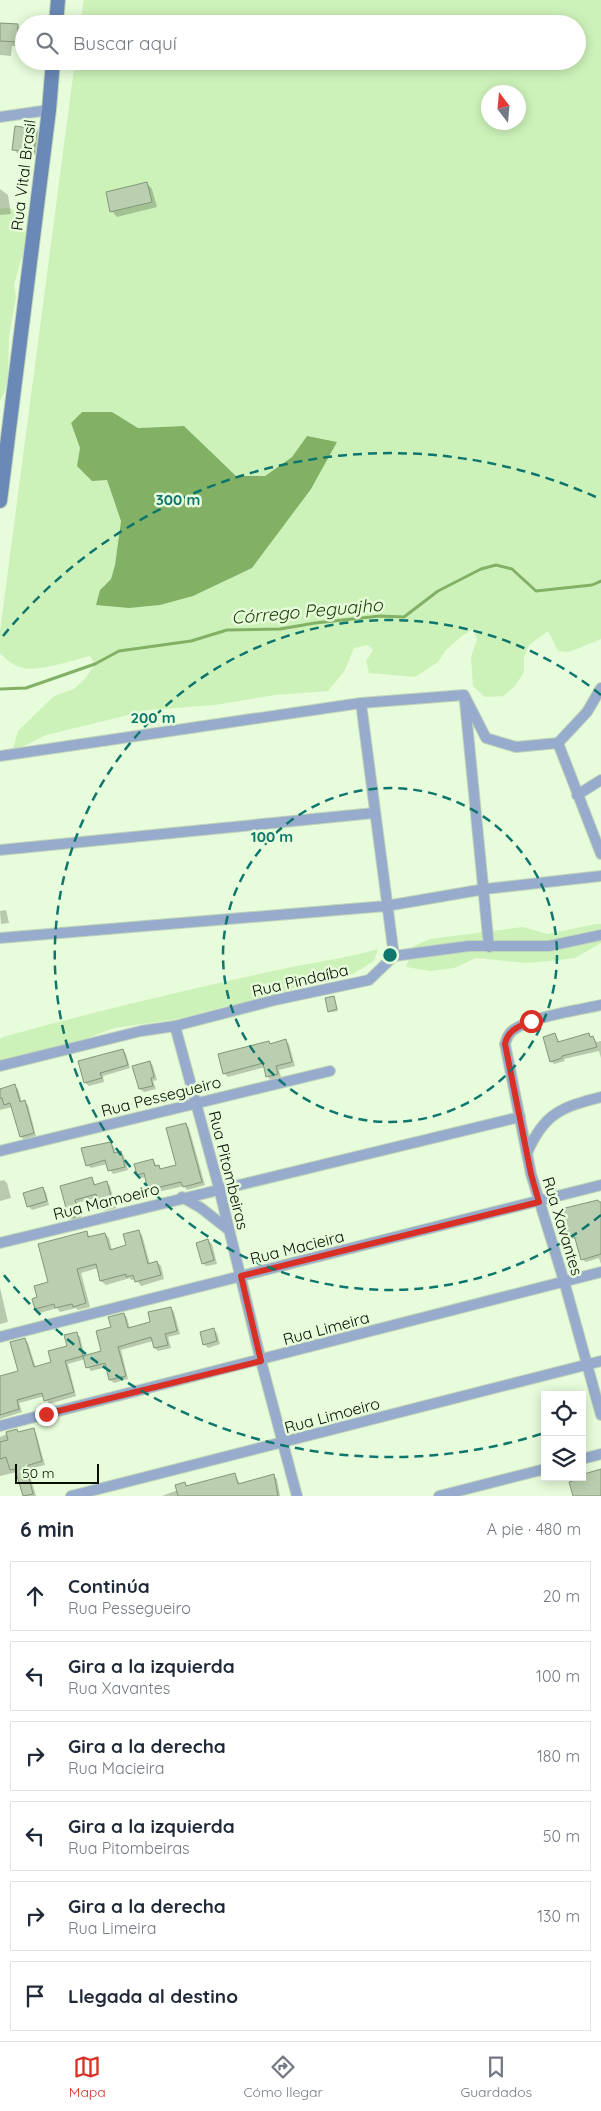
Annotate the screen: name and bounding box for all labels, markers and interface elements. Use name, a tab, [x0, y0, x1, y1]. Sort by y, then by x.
search box	[15, 15, 586, 70]
icon: search	[33, 29, 61, 57]
text: Buscar aquí	[73, 31, 177, 55]
north arrow	[481, 85, 526, 130]
street label: Rua Vital Brasil	[6, 118, 40, 232]
text: 300 m	[156, 490, 200, 509]
water label: Córrego Peguajho	[230, 593, 385, 629]
text: 200 m	[131, 708, 176, 727]
text: 100 m	[251, 827, 293, 846]
centre of rings	[381, 946, 399, 964]
street label: Rua Pindaíba	[250, 959, 350, 1001]
route start	[520, 1010, 543, 1033]
street label: Rua Pessegueiro	[99, 1071, 223, 1121]
street label: Rua Pitombeiras	[205, 1109, 253, 1231]
street label: Rua Xavantes	[538, 1174, 588, 1278]
street label: Rua Mamoeiro	[51, 1178, 161, 1224]
street label: Rua Macieira	[248, 1226, 346, 1268]
street label: Rua Limeira	[281, 1307, 371, 1349]
map controls	[541, 1391, 586, 1481]
button: locate	[541, 1391, 586, 1436]
street label: Rua Limoeiro	[282, 1393, 382, 1437]
route end	[35, 1403, 58, 1426]
button: layers	[541, 1436, 586, 1481]
scale bar	[15, 1461, 99, 1484]
text: 50 m	[22, 1464, 55, 1482]
text: 6 min	[20, 1516, 74, 1542]
text: A pie · 480 m	[487, 1519, 581, 1539]
text: Continúa	[68, 1574, 150, 1598]
icon: ahead	[21, 1582, 49, 1610]
text: 20 m	[543, 1586, 580, 1606]
text: Rua Pessegueiro	[68, 1598, 191, 1618]
text: Gira a la izquierda	[68, 1654, 235, 1678]
icon: left	[21, 1662, 49, 1690]
text: 100 m	[536, 1666, 580, 1686]
text: Rua Xavantes	[68, 1678, 170, 1698]
text: Gira a la derecha	[68, 1734, 226, 1758]
icon: right	[21, 1742, 49, 1770]
text: 180 m	[537, 1746, 580, 1766]
text: Rua Macieira	[68, 1758, 165, 1778]
text: Gira a la izquierda	[68, 1814, 235, 1838]
icon: left	[21, 1822, 49, 1850]
text: 50 m	[543, 1826, 580, 1846]
text: Rua Pitombeiras	[68, 1838, 190, 1858]
text: Gira a la derecha	[68, 1894, 226, 1918]
icon: right	[21, 1902, 49, 1930]
text: 130 m	[537, 1906, 580, 1926]
text: Rua Limeira	[68, 1918, 156, 1938]
icon: arrive	[21, 1982, 49, 2010]
text: Llegada al destino	[68, 1984, 238, 2008]
tab: Mapa	[69, 2053, 106, 2101]
tab: Cómo llegar	[243, 2053, 323, 2101]
tab: Guardados	[460, 2053, 532, 2101]

